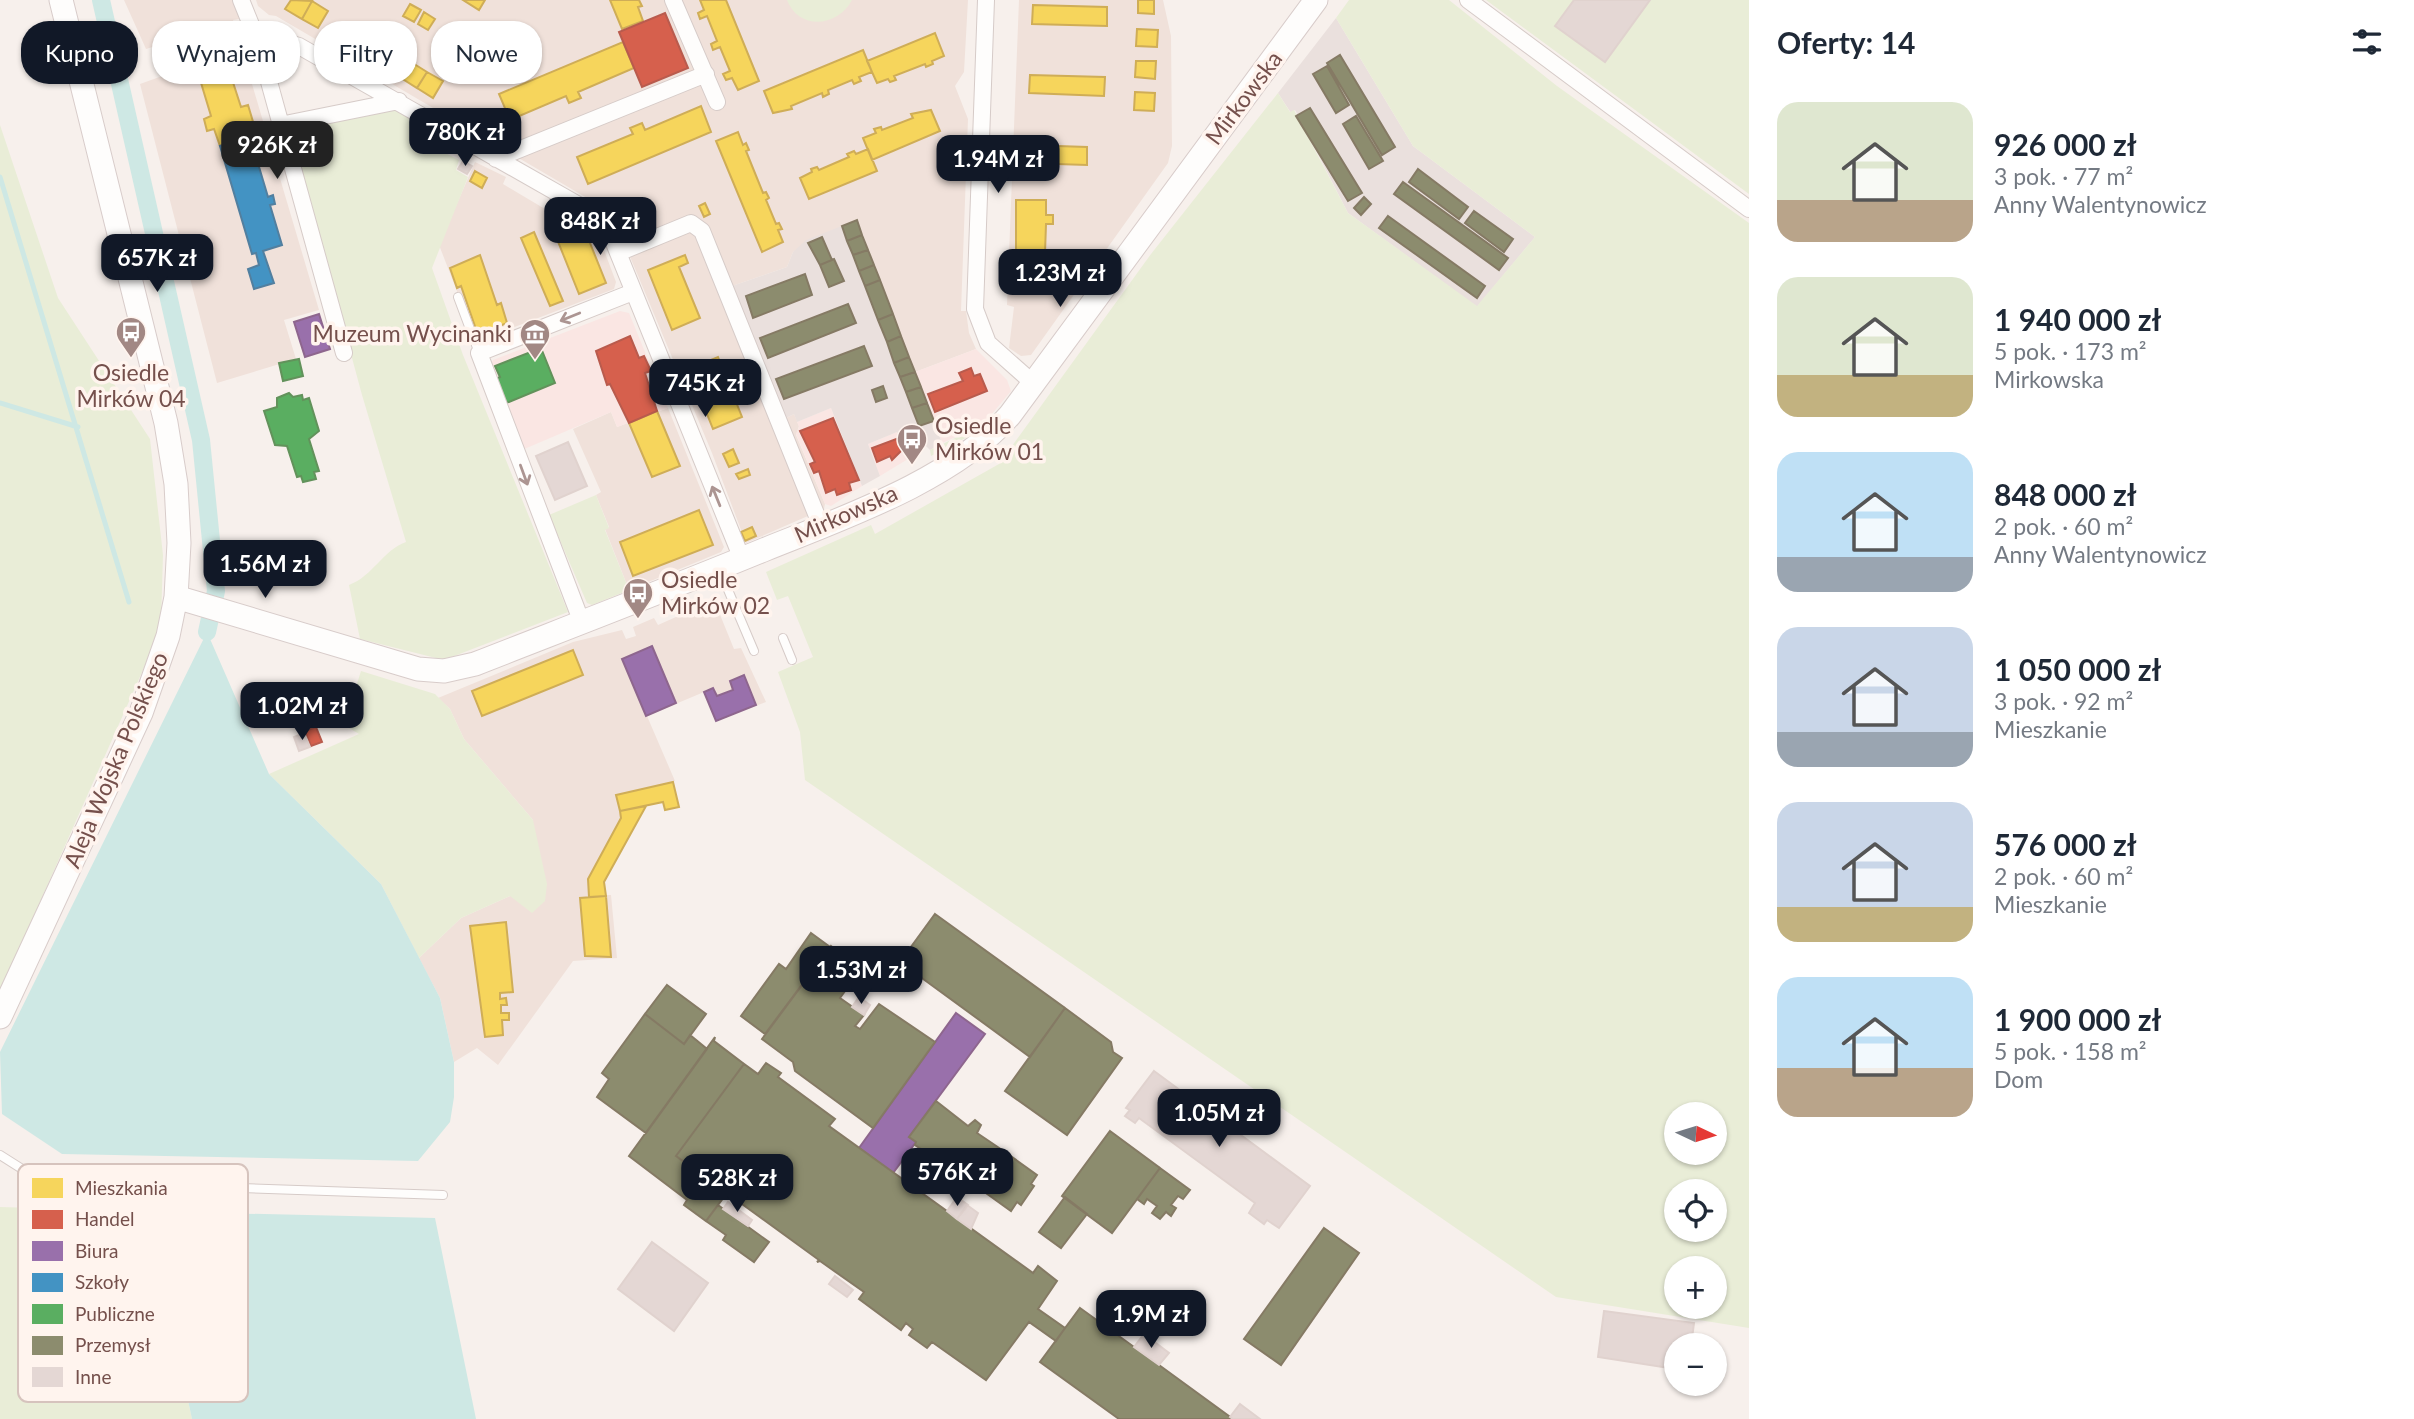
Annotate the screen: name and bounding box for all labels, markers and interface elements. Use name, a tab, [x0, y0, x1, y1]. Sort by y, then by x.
chip: Kupno	[21, 21, 138, 84]
chip: Wynajem	[152, 21, 300, 84]
chip: Filtry	[314, 21, 417, 84]
chip: Nowe	[431, 21, 542, 84]
icon: filters	[2348, 23, 2386, 61]
text: Oferty: 14	[1777, 24, 1915, 60]
street label: Mirkowska	[1199, 45, 1287, 150]
pin: 780K zł	[400, 108, 530, 168]
text: 780K zł	[425, 117, 505, 145]
pin: 926K zł	[212, 122, 342, 181]
text: 926 000 zł	[1994, 126, 2137, 162]
text: 926K zł	[237, 130, 317, 158]
icon: home	[1833, 130, 1917, 214]
pin: 1.94M zł	[926, 136, 1070, 195]
text: 1.94M zł	[953, 144, 1043, 172]
text: 3 pok. · 77 m²	[1994, 162, 2133, 190]
text: Anny Walentynowicz	[1994, 190, 2207, 218]
pin: 848K zł	[535, 198, 665, 257]
text: 848K zł	[560, 206, 640, 234]
pin: 657K zł	[92, 234, 222, 294]
text: 657K zł	[117, 243, 197, 271]
pin: 1.23M zł	[988, 250, 1132, 309]
text: 1.23M zł	[1015, 258, 1105, 286]
text: 1 940 000 zł	[1994, 301, 2161, 337]
icon: home	[1833, 305, 1917, 389]
one-way arrow	[559, 312, 581, 325]
bus stop icon: Osiedle Mirków 04	[114, 315, 148, 359]
museum icon: Muzeum Wycinanki	[518, 317, 552, 361]
place label: Muzeum Wycinanki	[313, 319, 512, 347]
text: 5 pok. · 173 m²	[1994, 337, 2147, 365]
place label: Osiedle Mirków 04	[76, 358, 186, 412]
pin: 745K zł	[640, 360, 770, 419]
text: Mirkowska	[1994, 365, 2104, 393]
text: 745K zł	[665, 368, 745, 396]
place label: Osiedle Mirków 01	[935, 411, 1044, 465]
bus stop icon: Osiedle Mirków 01	[895, 422, 929, 466]
one-way arrow	[519, 464, 532, 486]
text: 848 000 zł	[1994, 476, 2137, 512]
street label: Mirkowska	[790, 478, 902, 548]
icon: home	[1833, 480, 1917, 564]
one-way arrow	[709, 486, 722, 507]
text: 2 pok. · 60 m²	[1994, 512, 2133, 540]
pin: 1.56M zł	[193, 540, 337, 600]
text: Anny Walentynowicz	[1994, 540, 2207, 568]
text: 1.56M zł	[220, 549, 310, 577]
place label: Osiedle Mirków 02	[661, 565, 770, 619]
bus stop icon: Osiedle Mirków 02	[621, 576, 655, 620]
street label: Aleja Wojska Polskiego	[57, 648, 173, 872]
text: 1 050 000 zł	[1994, 651, 2161, 687]
icon: home	[1833, 655, 1917, 739]
pin: 1.02M zł	[230, 682, 374, 742]
text: 3 pok. · 92 m²	[1994, 687, 2133, 715]
text: 1.02M zł	[257, 691, 347, 719]
text: Mieszkanie	[1994, 715, 2107, 743]
text: 576 000 zł	[1994, 826, 2137, 862]
icon: home	[1833, 830, 1917, 914]
text: 2 pok. · 60 m²	[1994, 862, 2133, 890]
text: Mieszkanie	[1994, 890, 2107, 918]
pin: 1.53M zł	[789, 946, 933, 1006]
text: 1.53M zł	[816, 955, 906, 983]
text: 1 900 000 zł	[1994, 1001, 2161, 1037]
icon: home	[1833, 1005, 1917, 1089]
text: 5 pok. · 158 m²	[1994, 1037, 2147, 1065]
text: Dom	[1994, 1065, 2043, 1093]
pin: 1.05M zł	[1147, 1090, 1291, 1149]
text: 1.05M zł	[1174, 1098, 1264, 1126]
north arrow	[1664, 1102, 1727, 1166]
map controls	[1664, 1102, 1727, 1396]
pin: 576K zł	[892, 1148, 1022, 1208]
pin: 528K zł	[672, 1154, 802, 1214]
text: 576K zł	[917, 1157, 997, 1185]
text: 528K zł	[697, 1163, 777, 1191]
legend	[18, 1164, 248, 1402]
text: Mieszkania	[75, 1176, 168, 1199]
button: locate	[1664, 1179, 1727, 1242]
text: Handel	[75, 1207, 134, 1230]
text: Biura	[75, 1239, 118, 1262]
button: +	[1664, 1256, 1727, 1319]
text: Szkoły	[75, 1270, 129, 1293]
pin: 1.9M zł	[1086, 1290, 1216, 1350]
text: 1.9M zł	[1112, 1299, 1190, 1327]
text: Publiczne	[75, 1302, 155, 1325]
text: Przemysł	[75, 1333, 151, 1356]
button: −	[1664, 1333, 1727, 1396]
text: Inne	[75, 1365, 111, 1388]

